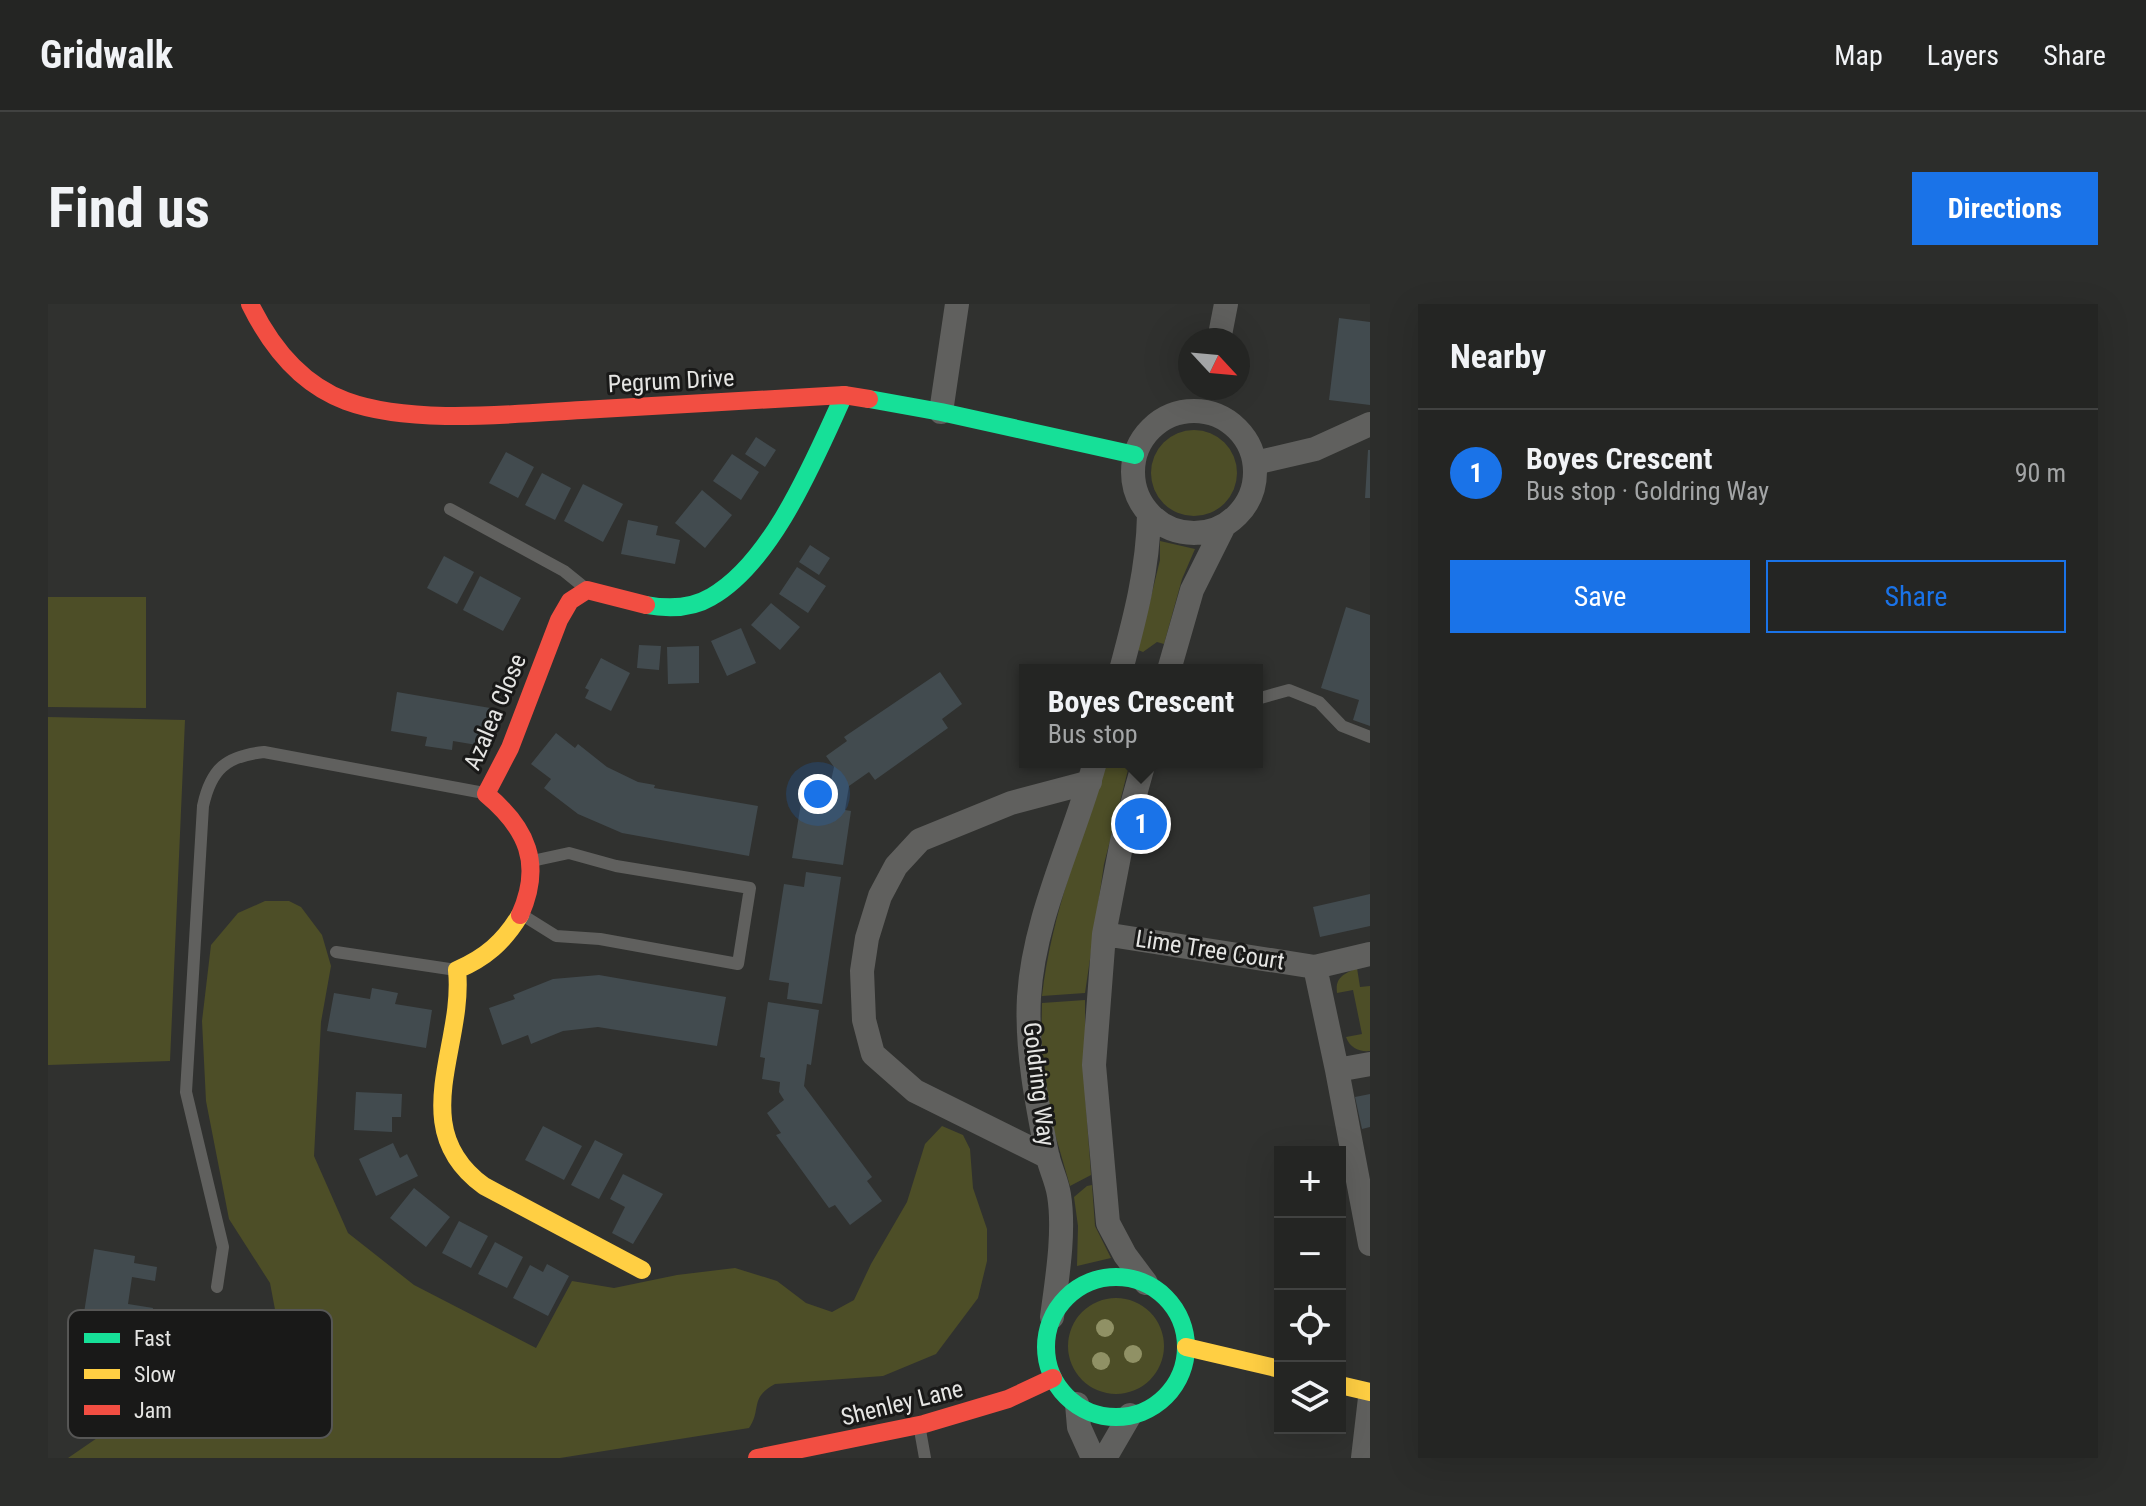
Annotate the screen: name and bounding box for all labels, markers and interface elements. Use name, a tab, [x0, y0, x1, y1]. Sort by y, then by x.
text: Gridwalk	[40, 33, 173, 77]
text: Map	[1834, 39, 1883, 72]
text: Layers	[1927, 39, 1999, 72]
text: Share	[2043, 39, 2106, 72]
button: Directions	[1912, 172, 2098, 245]
text: Find us	[48, 175, 210, 241]
north arrow	[1178, 328, 1250, 400]
text: Nearby	[1450, 336, 1546, 376]
street label: Pegrum Drive	[607, 364, 735, 398]
text: Boyes Crescent	[1526, 441, 1712, 476]
text: 1	[1469, 458, 1483, 488]
text: 90 m	[2015, 458, 2066, 488]
text: Bus stop · Goldring Way	[1526, 476, 1769, 506]
button: Save	[1450, 560, 1750, 633]
button: Share	[1766, 560, 2066, 633]
street label: Azalea Close	[458, 650, 532, 774]
popup	[1019, 664, 1263, 768]
text: Boyes Crescent	[1048, 684, 1234, 719]
text: Bus stop	[1048, 719, 1138, 749]
your location	[798, 774, 838, 814]
pin: 1	[1115, 794, 1167, 854]
street label: Lime Tree Court	[1134, 924, 1286, 976]
street label: Goldring Way	[1018, 1020, 1060, 1148]
map controls	[1274, 1146, 1346, 1434]
button: +	[1274, 1146, 1346, 1218]
button: −	[1274, 1218, 1346, 1290]
button: locate	[1274, 1290, 1346, 1362]
legend	[68, 1310, 332, 1438]
text: Fast	[134, 1326, 171, 1351]
text: Slow	[134, 1362, 176, 1387]
button: layers	[1274, 1362, 1346, 1434]
street label: Shenley Lane	[838, 1374, 966, 1432]
text: Jam	[134, 1398, 172, 1423]

